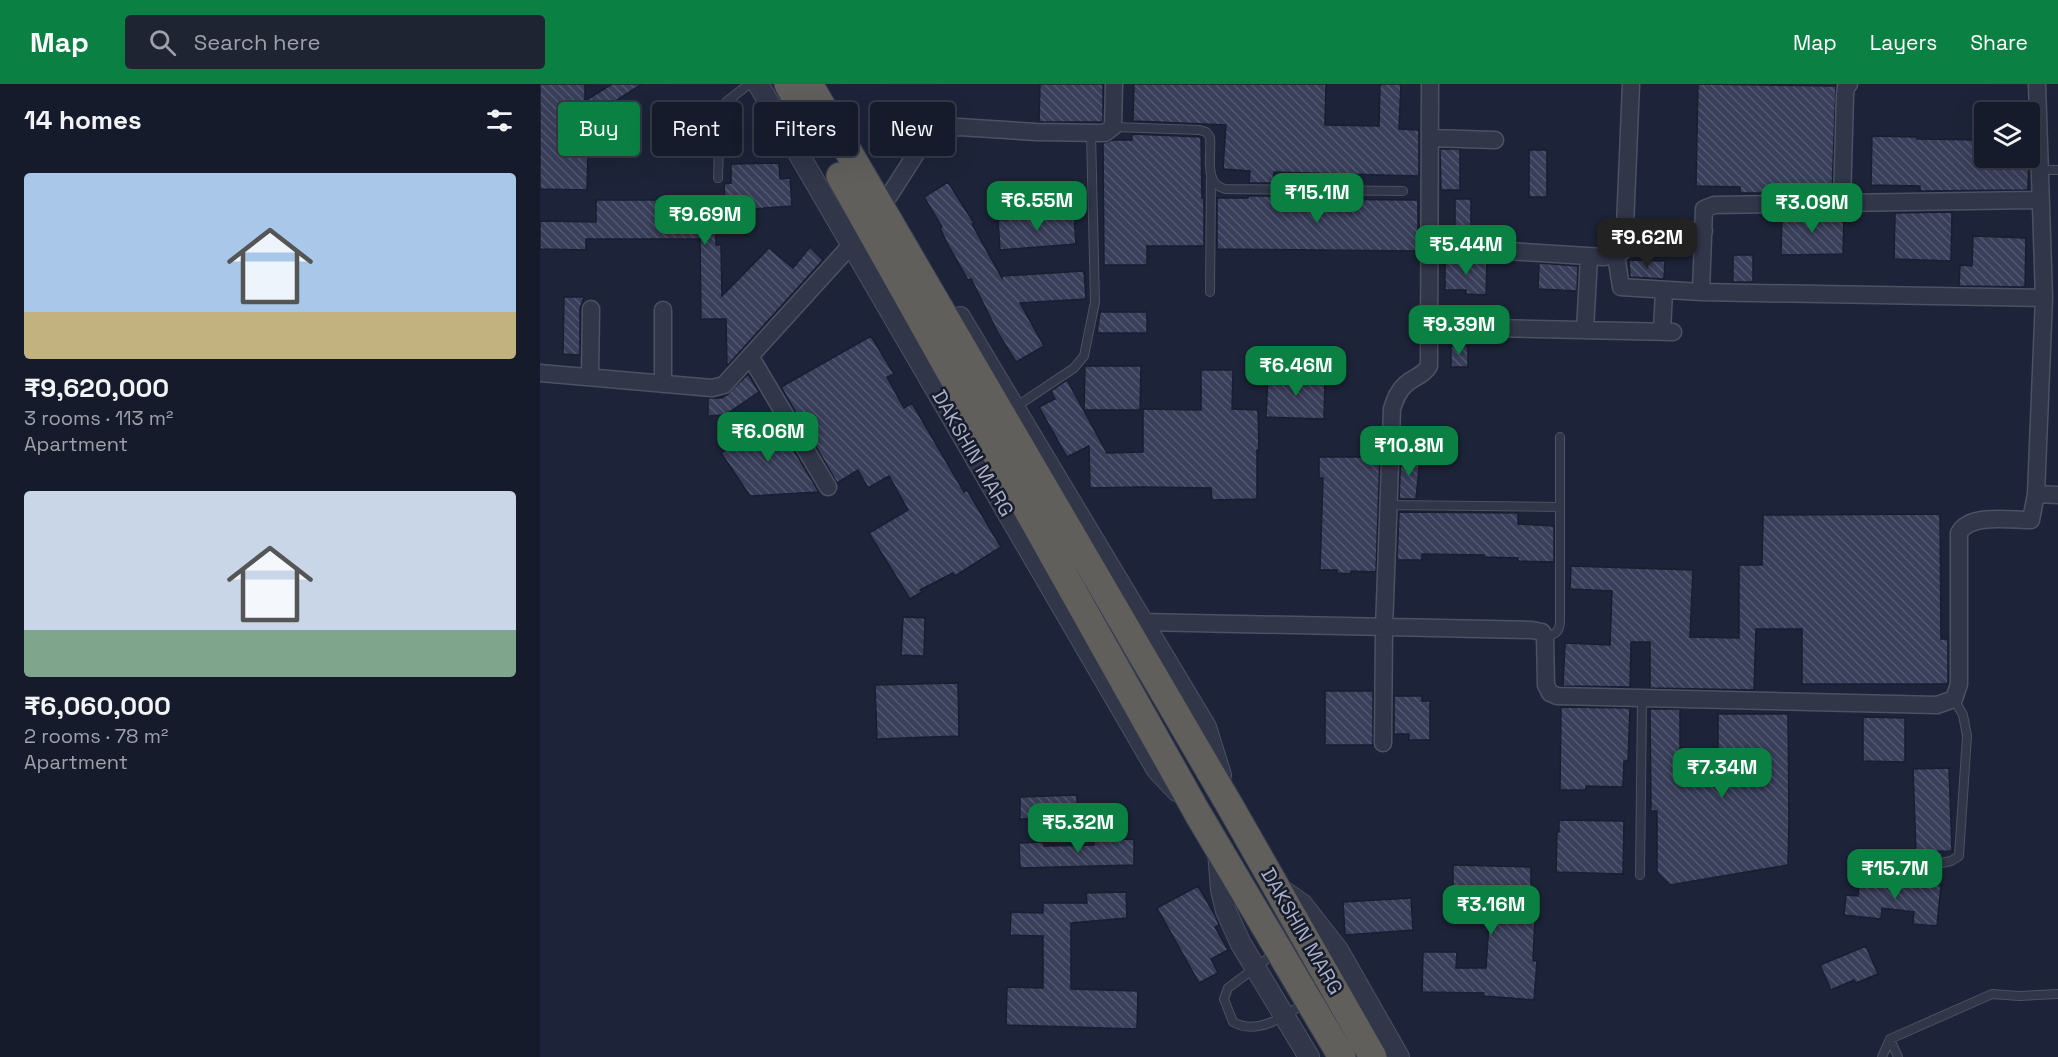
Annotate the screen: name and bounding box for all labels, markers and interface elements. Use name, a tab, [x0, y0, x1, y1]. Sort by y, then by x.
search box	[125, 15, 545, 69]
text: Map	[30, 24, 89, 60]
icon: search	[146, 26, 179, 59]
text: Search here	[194, 28, 321, 56]
text: Map	[1793, 29, 1837, 56]
text: Layers	[1870, 29, 1937, 56]
text: Share	[1970, 29, 2028, 56]
chip: Buy	[558, 102, 640, 156]
chip: Rent	[652, 102, 742, 156]
chip: Filters	[754, 102, 858, 156]
chip: New	[870, 102, 955, 156]
map controls	[1974, 102, 2040, 168]
button: layers	[1974, 102, 2040, 168]
text: 14 homes	[24, 103, 142, 137]
icon: filters	[483, 104, 516, 137]
pin: ₹15.1M	[1268, 173, 1366, 224]
text: ₹15.1M	[1284, 179, 1350, 205]
pin: ₹6.55M	[988, 181, 1086, 232]
pin: ₹3.09M	[1763, 183, 1861, 234]
text: ₹6.55M	[1001, 187, 1073, 213]
text: ₹3.09M	[1775, 189, 1849, 215]
pin: ₹9.69M	[656, 195, 754, 246]
text: ₹9.69M	[669, 201, 741, 227]
icon: home	[216, 212, 324, 320]
pin: ₹9.62M	[1598, 218, 1696, 269]
text: ₹9.62M	[1611, 224, 1683, 250]
pin: ₹5.44M	[1417, 225, 1515, 276]
text: ₹5.44M	[1429, 231, 1503, 257]
pin: ₹9.39M	[1410, 305, 1508, 356]
text: ₹9.39M	[1423, 311, 1495, 337]
pin: ₹6.46M	[1247, 346, 1345, 397]
text: ₹6.46M	[1259, 352, 1333, 378]
text: ₹9,620,000	[24, 371, 169, 405]
street label: DAKSHIN MARG	[926, 385, 1020, 521]
text: 3 rooms · 113 m²	[24, 405, 173, 431]
pin: ₹6.06M	[719, 412, 817, 463]
text: ₹6.06M	[731, 418, 805, 444]
pin: ₹10.8M	[1360, 426, 1458, 477]
text: Apartment	[24, 431, 128, 457]
text: ₹10.8M	[1374, 432, 1444, 458]
icon: home	[216, 530, 324, 638]
text: ₹6,060,000	[24, 689, 171, 723]
text: 2 rooms · 78 m²	[24, 723, 168, 749]
pin: ₹7.34M	[1673, 748, 1771, 799]
text: Apartment	[24, 749, 128, 775]
text: ₹7.34M	[1687, 754, 1757, 780]
pin: ₹5.32M	[1029, 803, 1127, 854]
text: ₹5.32M	[1042, 809, 1114, 835]
pin: ₹15.7M	[1846, 849, 1944, 900]
text: ₹15.7M	[1861, 855, 1929, 881]
street label: DAKSHIN MARG	[1255, 863, 1349, 999]
pin: ₹3.16M	[1442, 885, 1540, 936]
text: ₹3.16M	[1457, 891, 1525, 917]

